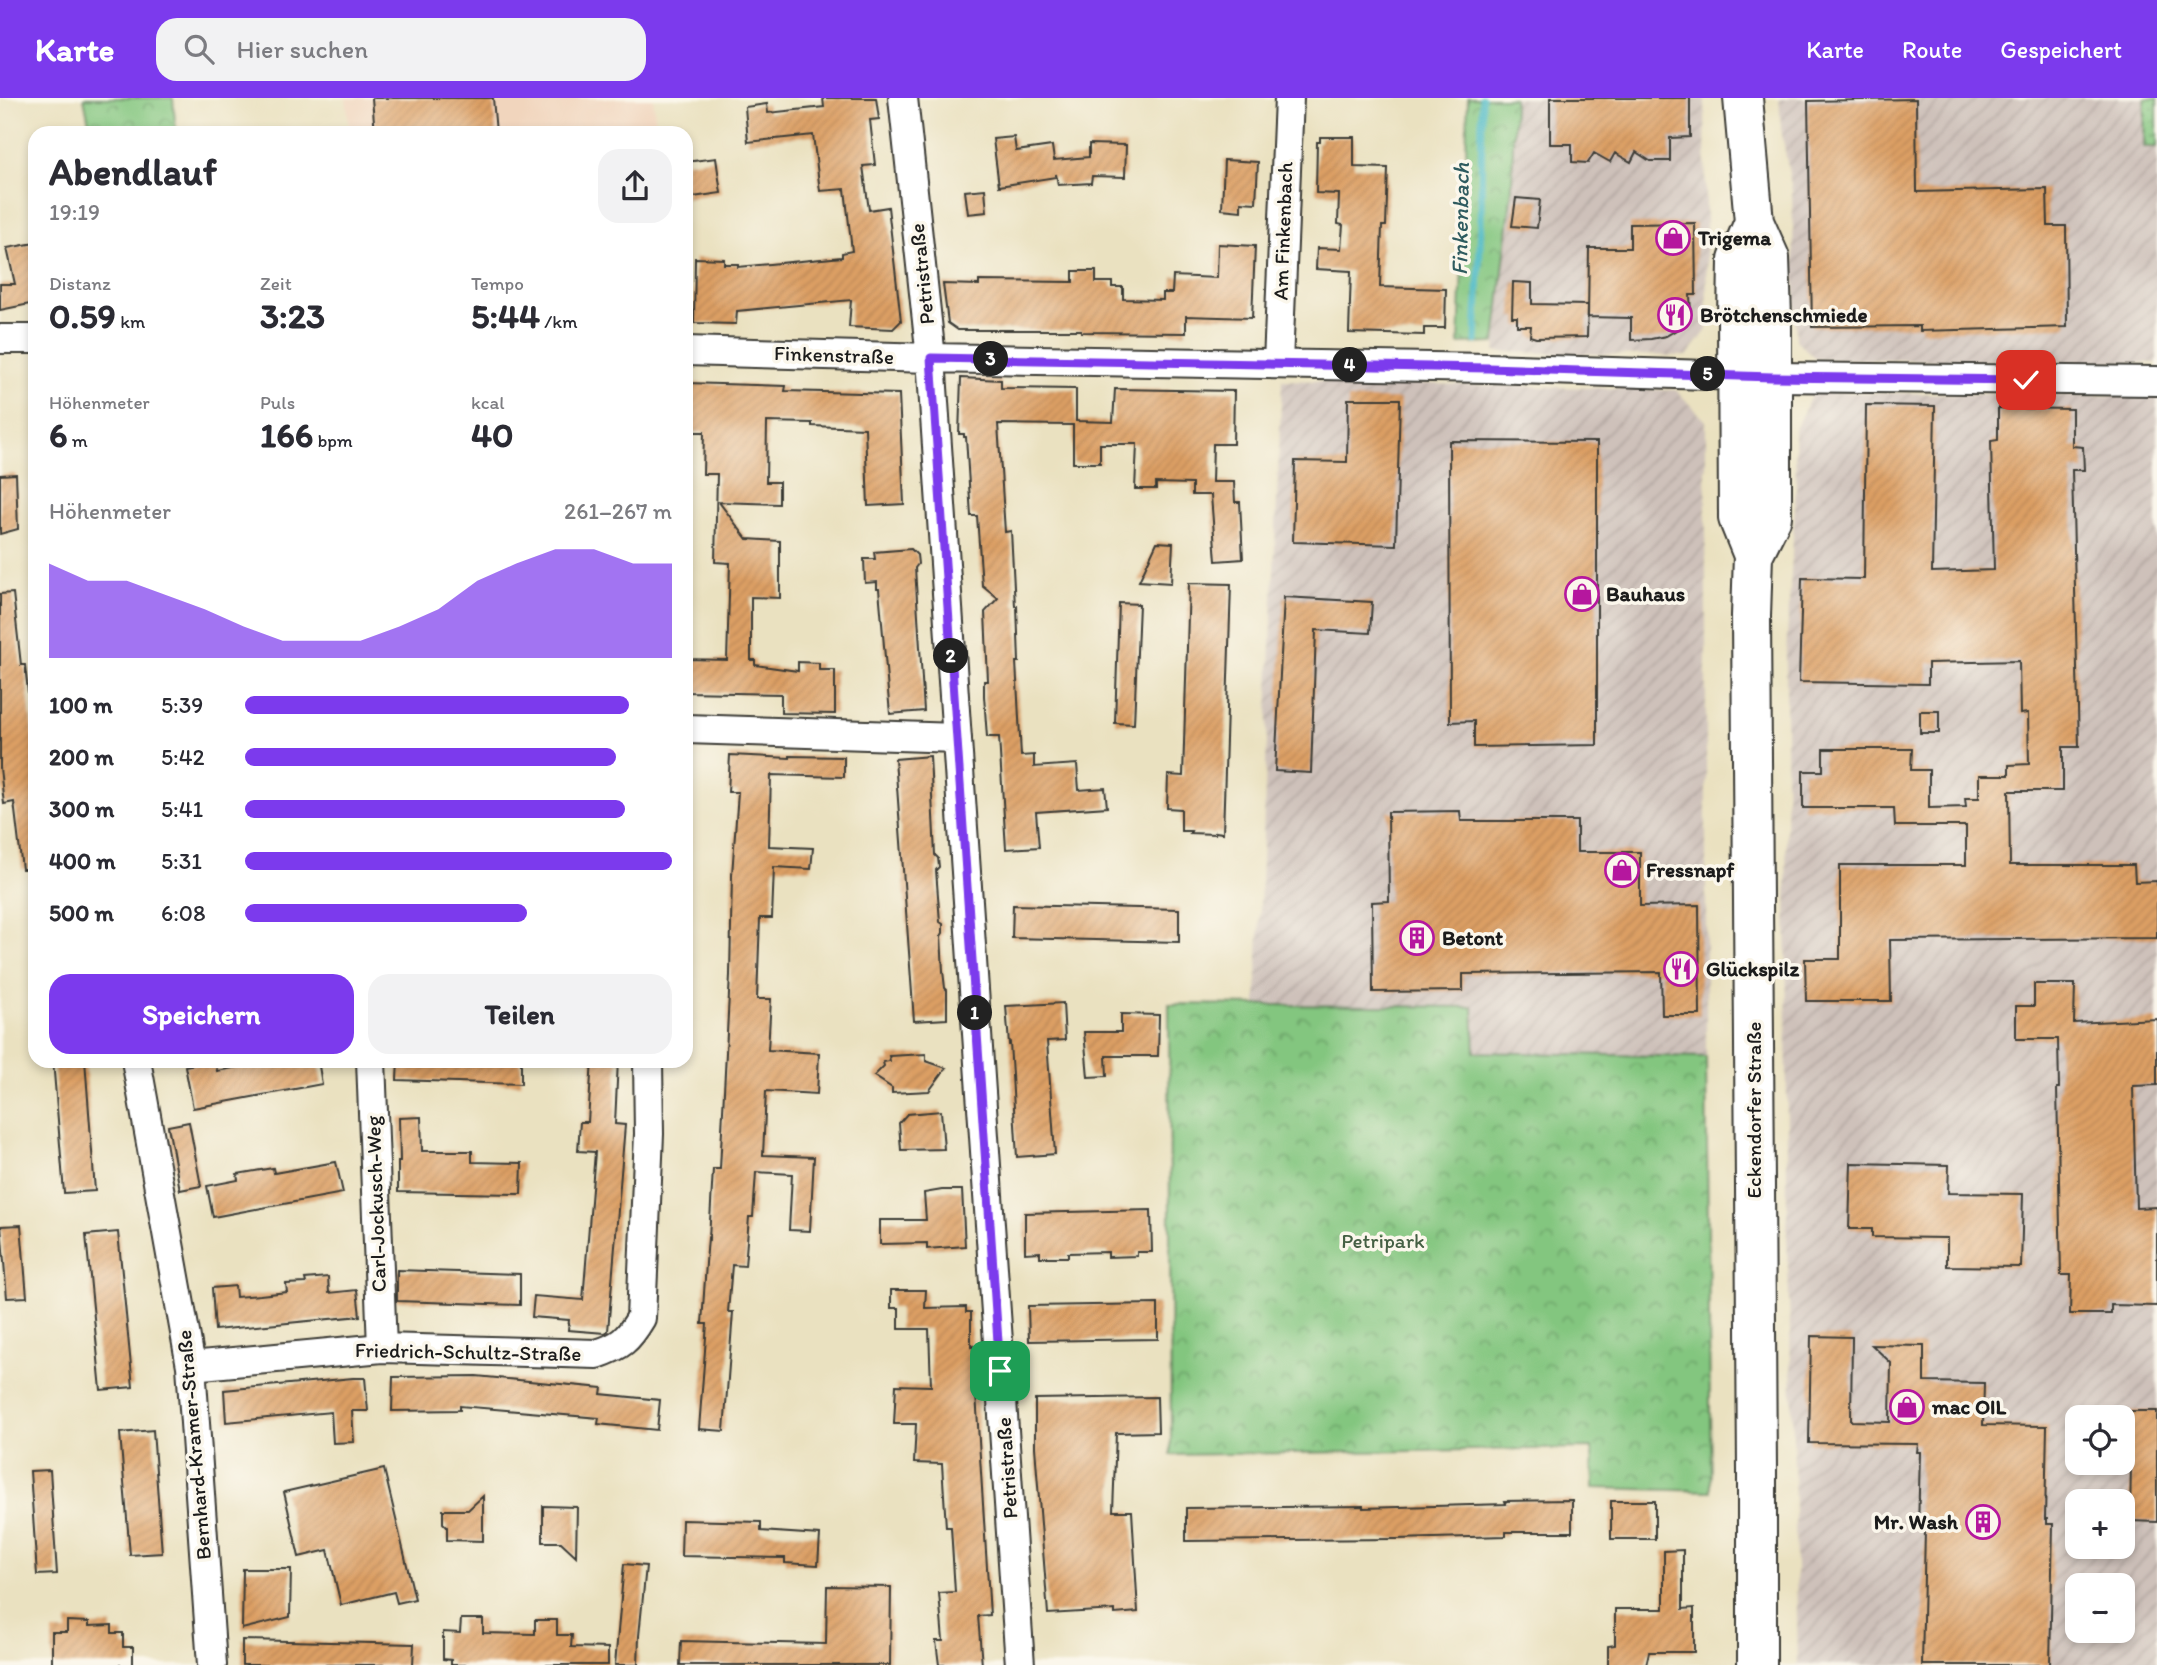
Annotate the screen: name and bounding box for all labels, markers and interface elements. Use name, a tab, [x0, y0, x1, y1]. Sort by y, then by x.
search box	[156, 18, 646, 81]
text: Karte	[35, 30, 114, 69]
icon: search	[180, 30, 218, 68]
text: Hier suchen	[236, 33, 368, 65]
text: Karte	[1806, 35, 1864, 64]
text: Route	[1902, 35, 1962, 64]
text: Gespeichert	[2000, 35, 2122, 64]
text: Abendlauf	[49, 149, 217, 195]
button: share	[598, 149, 672, 223]
street label: Am Finkenbach	[1268, 160, 1297, 301]
water label: Finkenbach	[1445, 162, 1475, 276]
text: 19:19	[49, 198, 100, 226]
shop icon: Trigema	[1654, 219, 1692, 257]
street label: Petristraße	[904, 222, 939, 326]
place label: Trigema	[1697, 225, 1772, 251]
text: Distanz	[49, 272, 111, 295]
text: Zeit	[260, 272, 292, 295]
text: Tempo	[471, 272, 524, 295]
text: 0.59	[49, 295, 116, 337]
text: 3:23	[260, 295, 325, 337]
text: 5:44	[471, 295, 540, 337]
restaurant icon: Brötchenschmiede	[1656, 296, 1694, 334]
place label: Brötchenschmiede	[1700, 302, 1868, 327]
text: km	[116, 310, 145, 333]
text: /km	[540, 310, 577, 333]
street label: Finkenstraße	[774, 340, 894, 369]
pin: 3	[974, 342, 1009, 376]
text: 3	[985, 347, 996, 370]
pin: 4	[1332, 348, 1368, 382]
pin	[1996, 350, 2056, 410]
text: 4	[1344, 353, 1355, 376]
pin: 5	[1690, 356, 1726, 392]
icon: check	[2007, 361, 2045, 399]
text: 5	[1703, 362, 1712, 385]
text: Höhenmeter	[49, 391, 150, 414]
text: Puls	[260, 391, 295, 414]
text: kcal	[471, 391, 505, 414]
text: 6	[49, 414, 68, 456]
text: 166	[260, 414, 313, 456]
text: 40	[471, 414, 514, 456]
text: m	[68, 429, 88, 452]
text: bpm	[313, 429, 353, 452]
text: Höhenmeter	[49, 497, 171, 525]
text: 261–267 m	[564, 497, 672, 525]
shop icon: Bauhaus	[1563, 575, 1601, 613]
place label: Bauhaus	[1606, 581, 1685, 606]
pin: 2	[934, 638, 968, 674]
text: 2	[946, 644, 956, 667]
text: 100 m	[49, 691, 113, 719]
text: 5:39	[161, 691, 203, 719]
text: 200 m	[49, 743, 114, 771]
text: 5:42	[161, 743, 205, 771]
text: 300 m	[49, 795, 114, 823]
text: 5:41	[161, 795, 203, 823]
text: 400 m	[49, 847, 116, 875]
text: 5:31	[161, 847, 202, 875]
shop icon: Fressnapf	[1603, 851, 1641, 889]
place label: Fressnapf	[1646, 857, 1735, 883]
text: 500 m	[49, 899, 114, 927]
text: 6:08	[161, 899, 206, 927]
building icon: Betont	[1398, 919, 1436, 957]
place label: Betont	[1442, 925, 1503, 950]
restaurant icon: Glückspilz	[1662, 950, 1700, 988]
place label: Glückspilz	[1706, 956, 1799, 982]
button: Speichern	[49, 974, 354, 1054]
button: Teilen	[368, 974, 672, 1054]
pin: 1	[958, 996, 992, 1030]
text: 1	[970, 1001, 979, 1024]
street label: Eckendorfer Straße	[1741, 1021, 1766, 1199]
street label: Carl-Jockusch-Weg	[360, 1115, 391, 1293]
park label: Petripark	[1341, 1228, 1425, 1253]
street label: Bernhard-Kramer-Straße	[171, 1329, 216, 1561]
street label: Friedrich-Schultz-Straße	[355, 1337, 581, 1366]
pin	[970, 1341, 1030, 1401]
icon: arrive	[981, 1352, 1019, 1390]
shop icon: mac OIL	[1888, 1388, 1926, 1426]
place label: mac OIL	[1931, 1394, 2007, 1419]
map controls	[2065, 1405, 2135, 1643]
button: locate	[2065, 1405, 2135, 1475]
street label: Petristraße	[990, 1416, 1023, 1520]
button: +	[2065, 1489, 2135, 1559]
building icon: Mr. Wash	[1964, 1503, 2002, 1541]
place label: Mr. Wash	[1874, 1509, 1959, 1534]
button: −	[2065, 1573, 2135, 1643]

